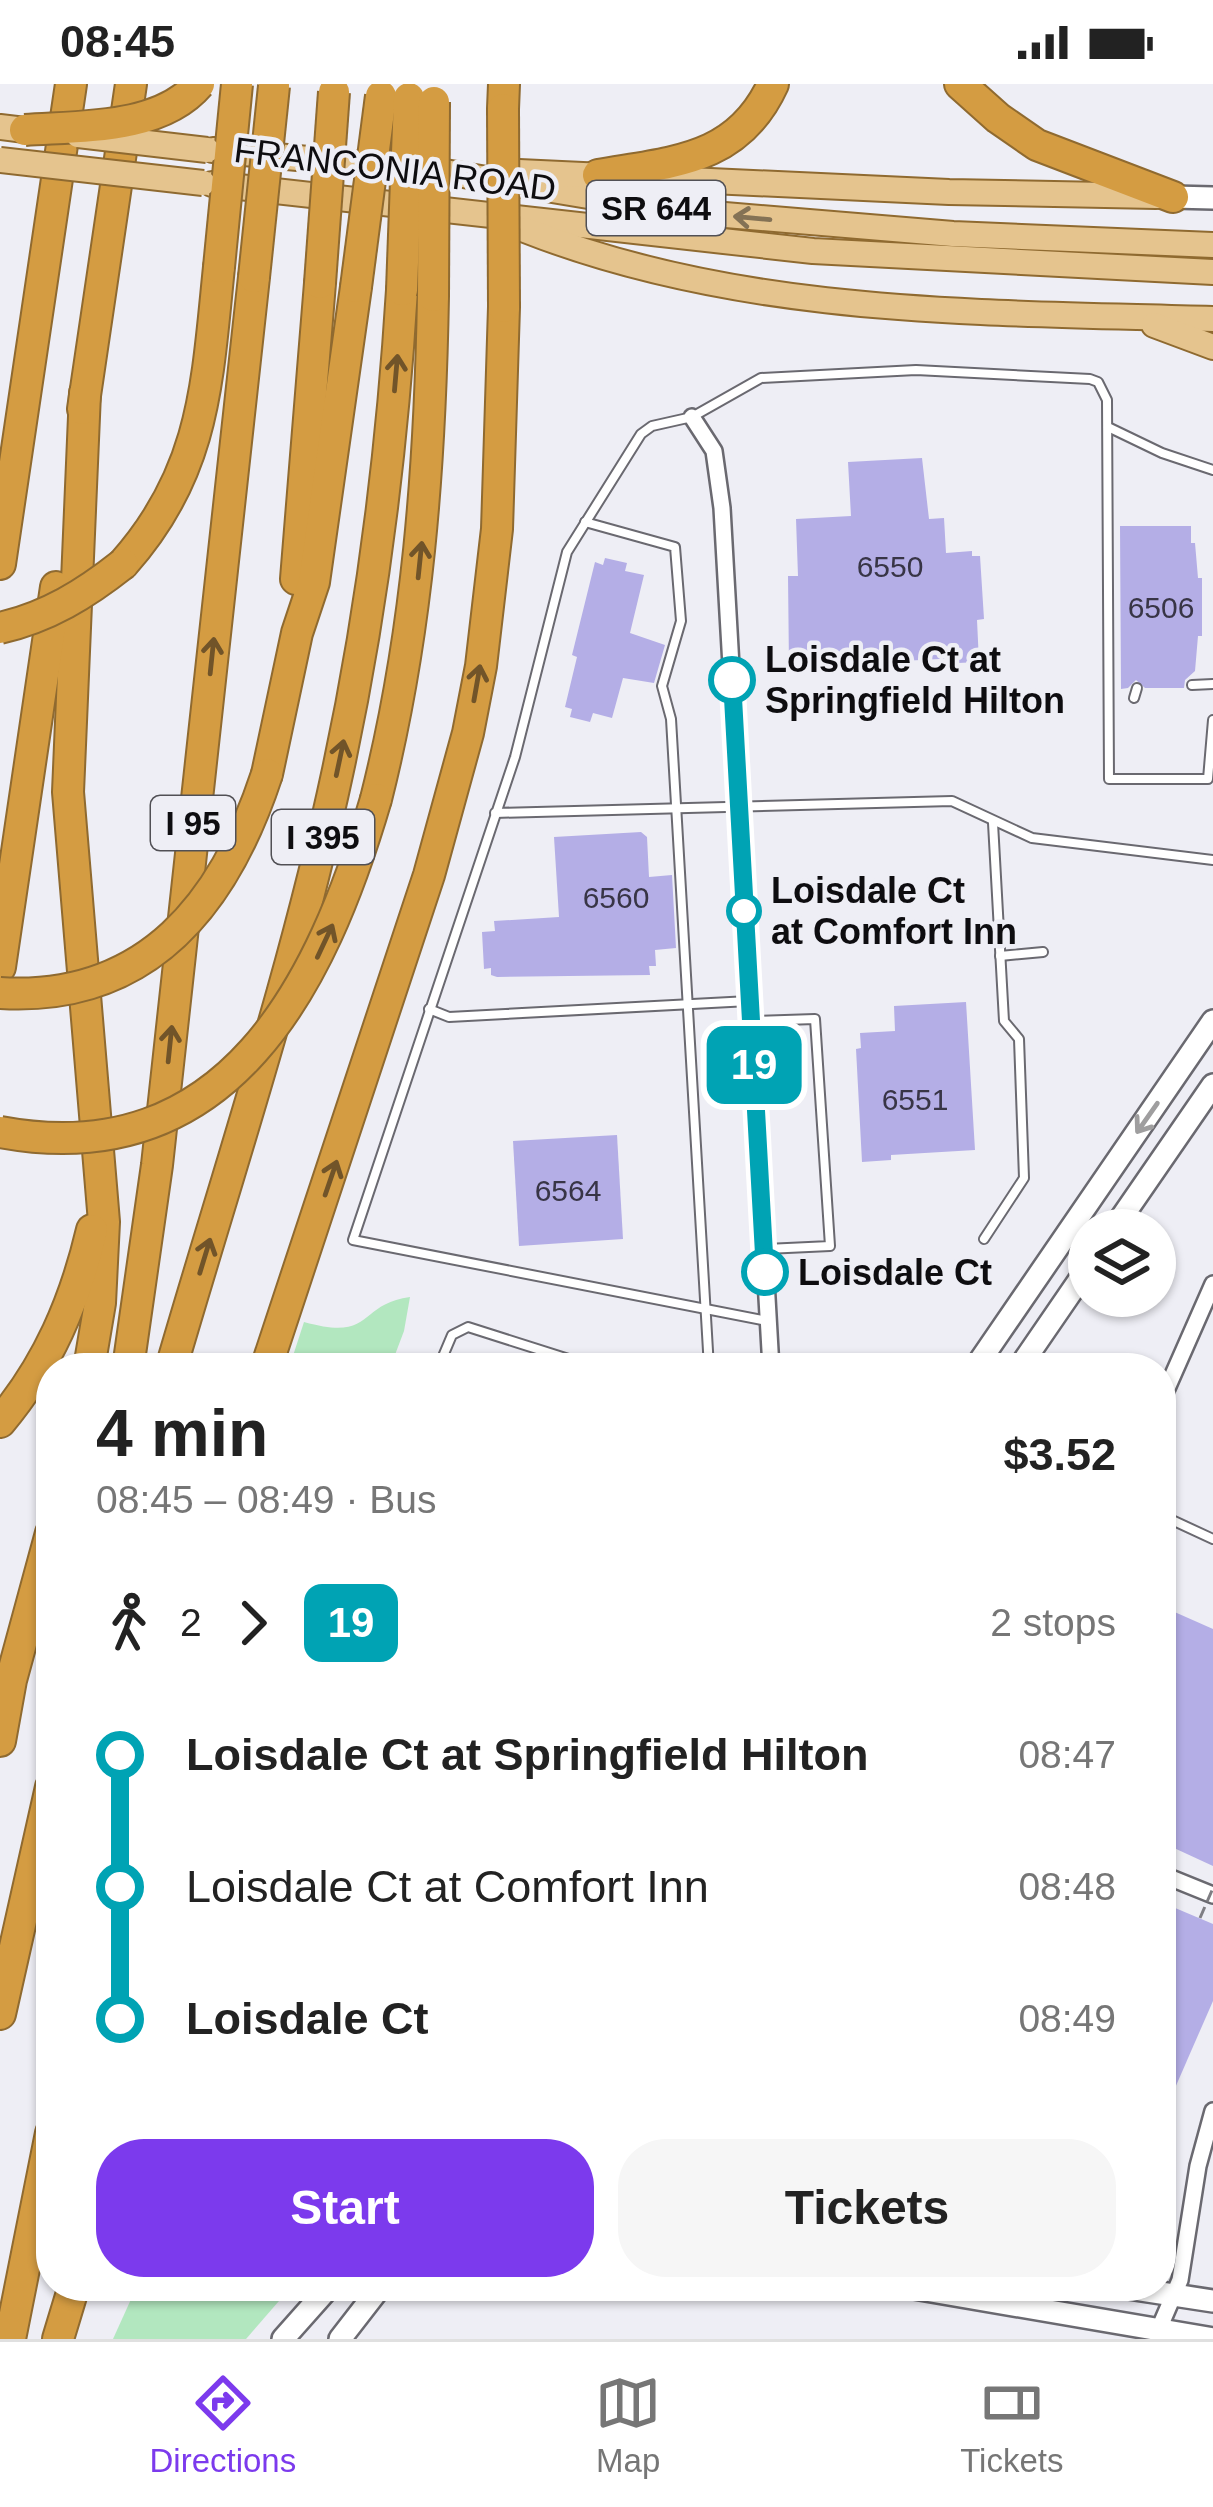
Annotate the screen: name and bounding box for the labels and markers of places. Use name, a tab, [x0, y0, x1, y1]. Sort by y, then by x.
place label: Loisdale Ct at Springfield Hilton	[765, 639, 1065, 721]
marker: Loisdale Ct at Springfield Hilton	[710, 658, 754, 702]
place label: Loisdale Ct at Comfort Inn	[771, 870, 1017, 952]
marker: Loisdale Ct at Comfort Inn	[728, 895, 760, 927]
marker: Loisdale Ct	[743, 1250, 787, 1294]
place label: Loisdale Ct	[798, 1252, 992, 1293]

